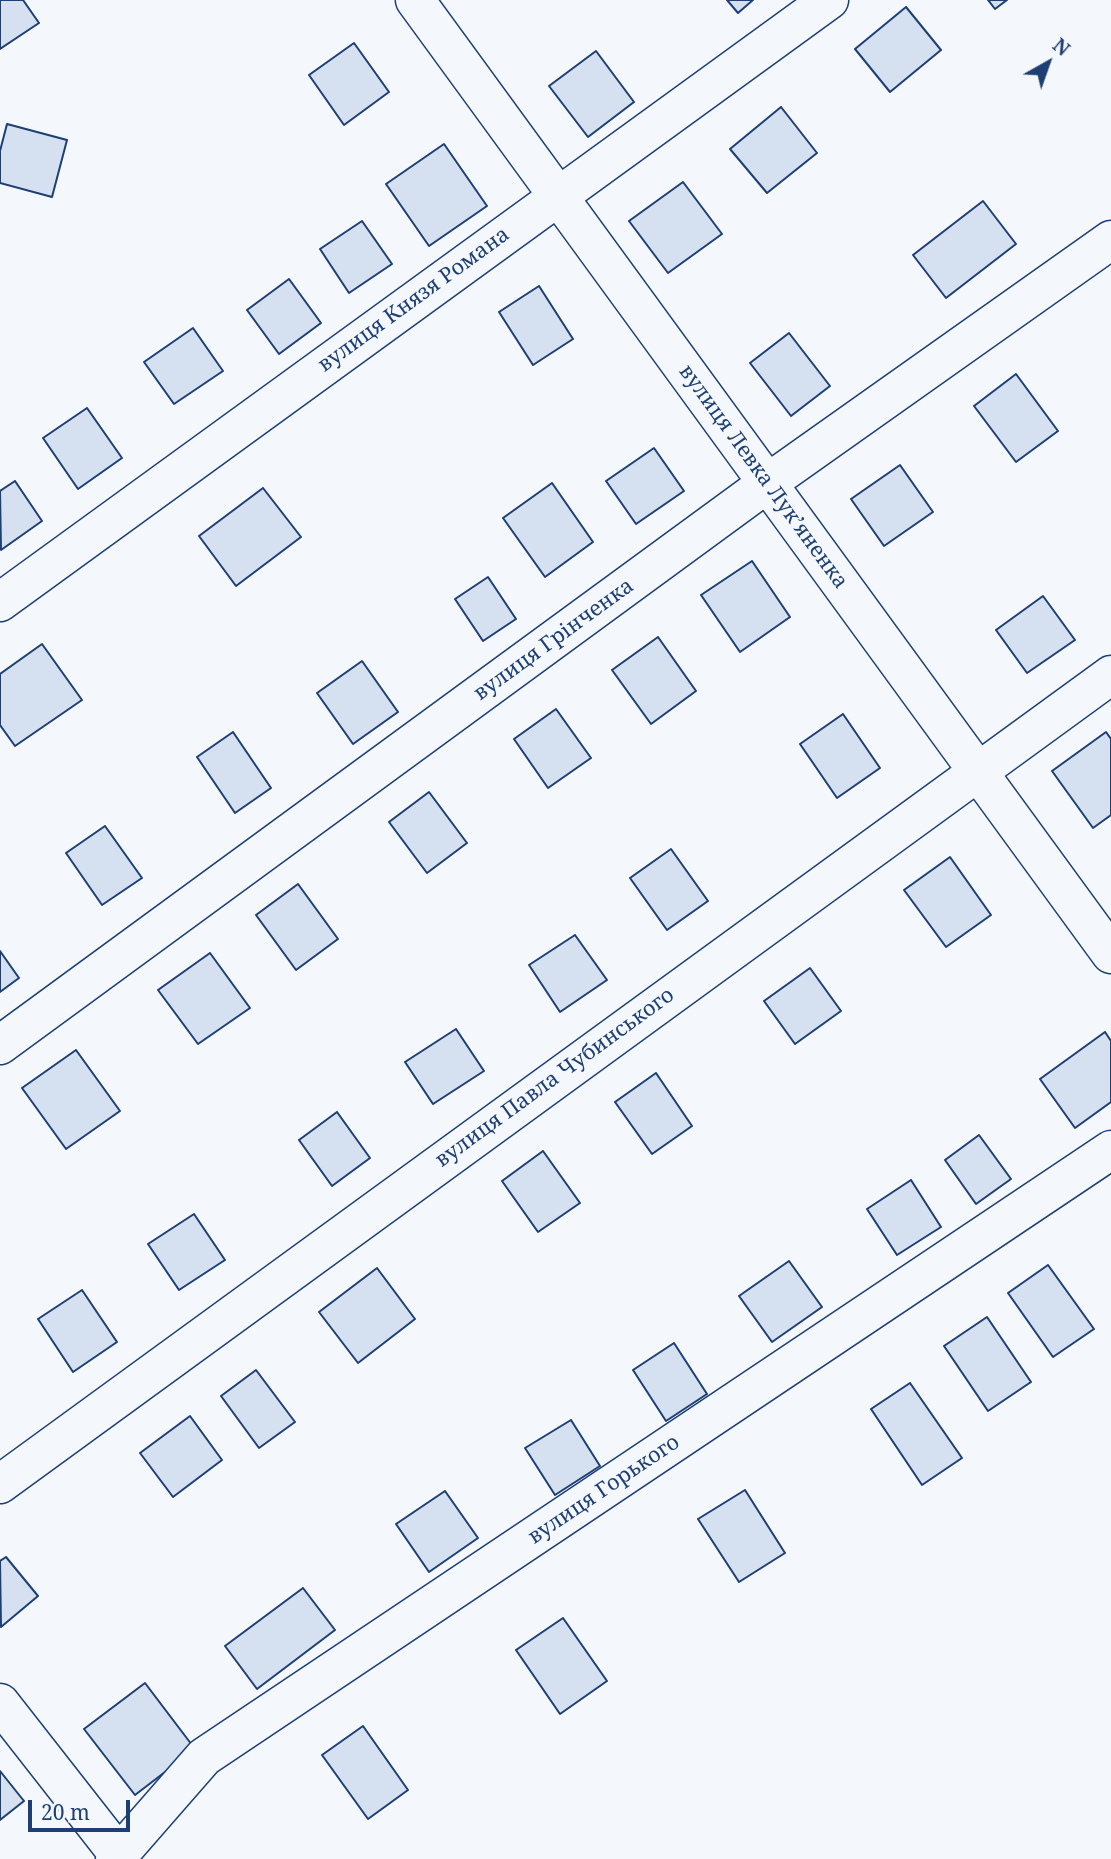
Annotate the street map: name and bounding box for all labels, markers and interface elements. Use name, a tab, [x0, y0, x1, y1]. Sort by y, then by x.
north arrow	[1013, 28, 1083, 98]
text: N	[1047, 32, 1076, 62]
street label: вулиця Князя Романа	[313, 222, 515, 378]
street label: вулиця Левка Лукʼяненка	[673, 360, 853, 594]
street label: вулиця Грінченка	[469, 574, 639, 706]
street label: вулиця Павла Чубинського	[431, 983, 679, 1173]
street label: вулиця Горького	[523, 1430, 685, 1550]
scale bar	[32, 1786, 133, 1830]
text: 20 m	[41, 1798, 90, 1826]

